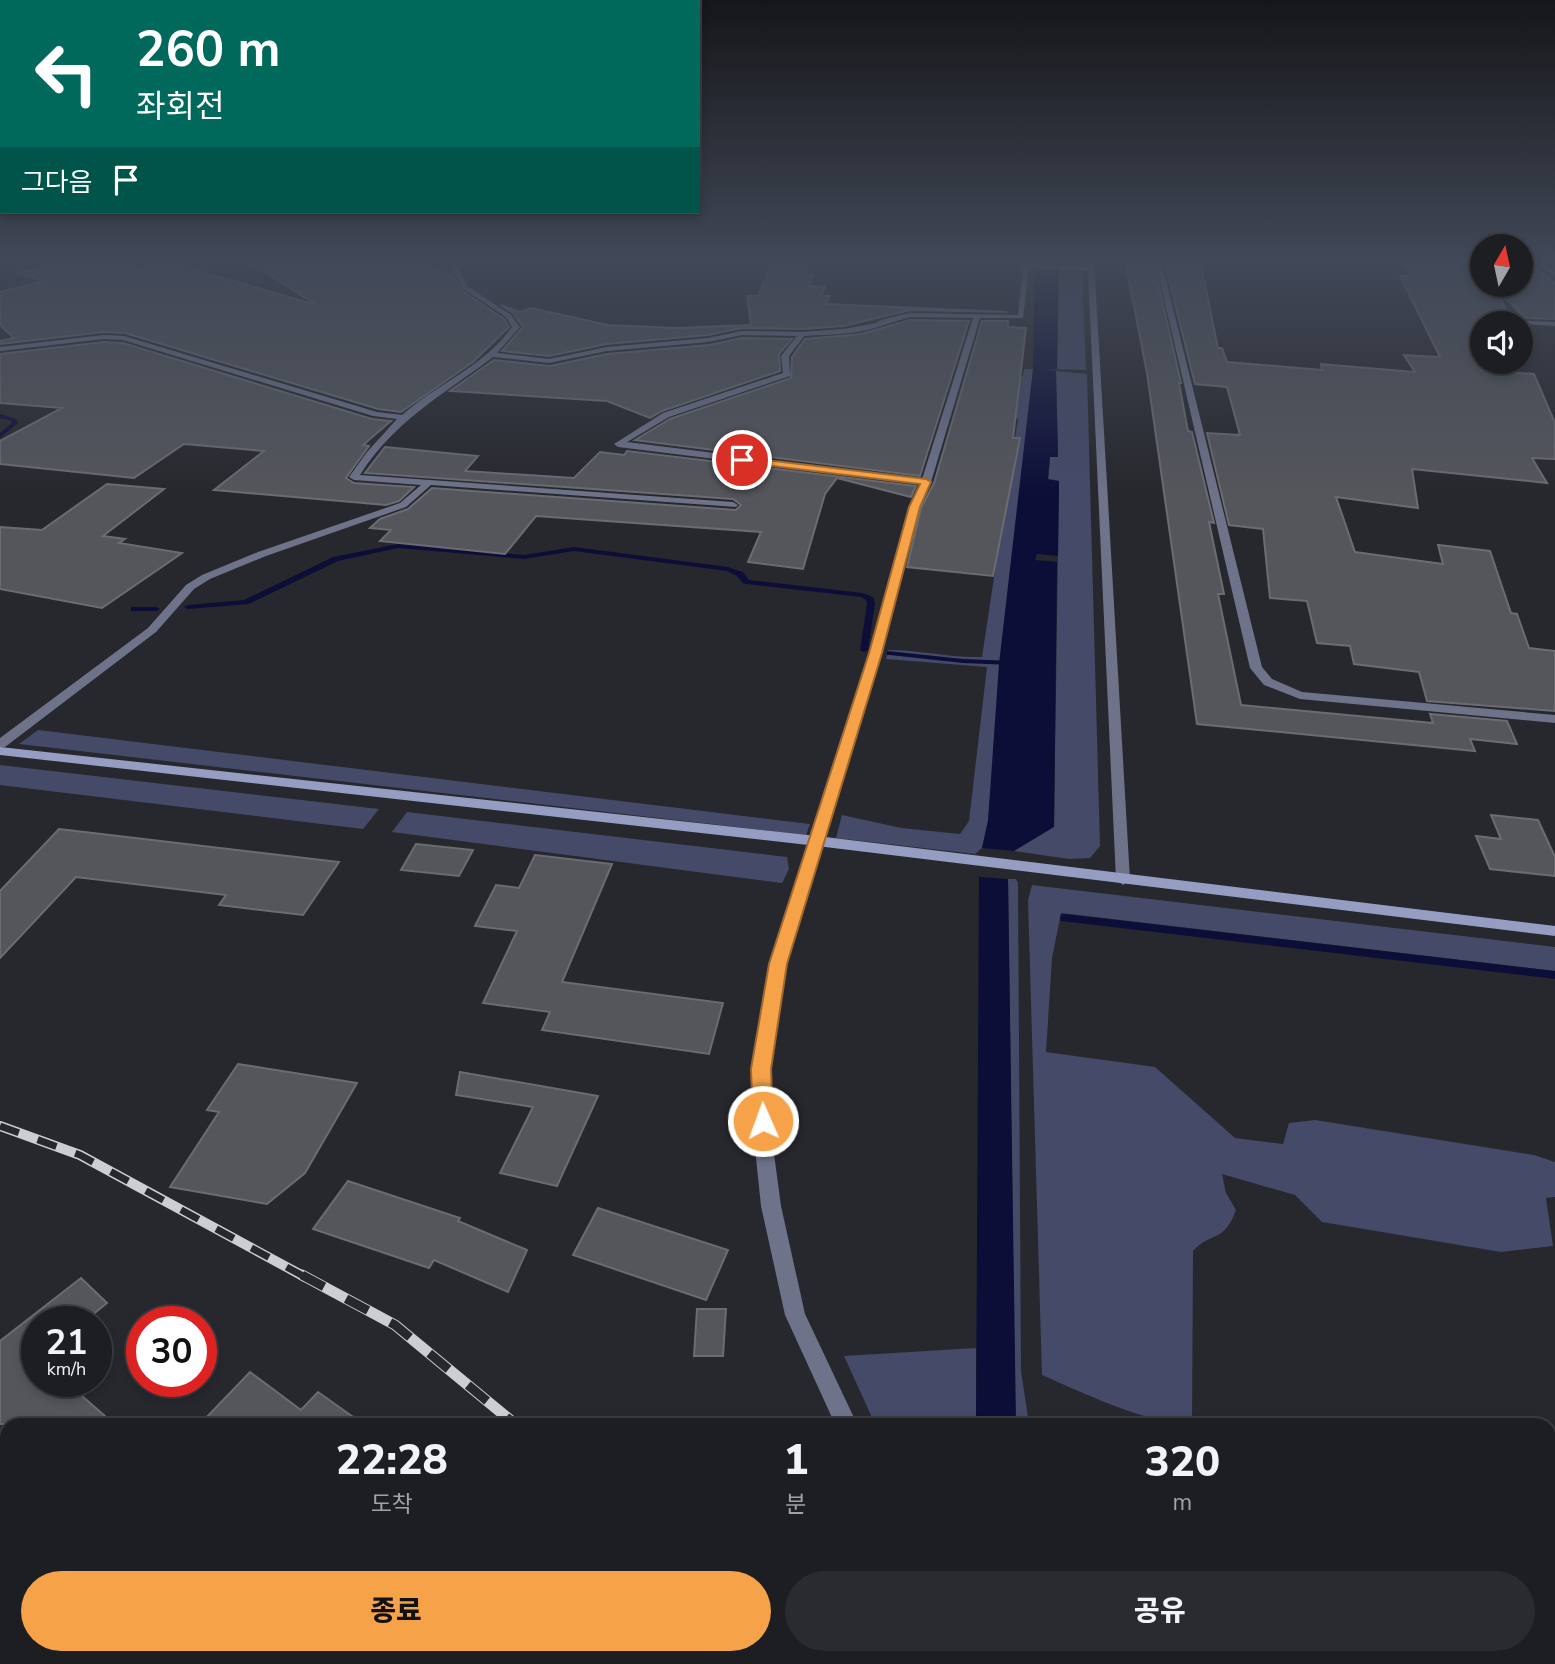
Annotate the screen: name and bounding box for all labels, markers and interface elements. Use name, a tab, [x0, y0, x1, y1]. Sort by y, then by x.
text: 260 m	[136, 16, 280, 83]
icon: left	[21, 28, 112, 119]
text: 좌회전	[136, 85, 224, 128]
icon: arrive	[107, 161, 145, 199]
text: 그다음	[21, 165, 93, 200]
north arrow	[1470, 234, 1533, 298]
map controls	[1470, 234, 1533, 374]
button: sound	[1470, 311, 1533, 374]
pin	[712, 430, 772, 490]
icon: arrive	[723, 441, 761, 479]
position arrow	[726, 1084, 800, 1158]
speed limit sign: 30	[126, 1306, 217, 1397]
text: 21	[45, 1319, 88, 1366]
text: km/h	[47, 1357, 86, 1381]
text: 22:28	[336, 1432, 448, 1489]
text: 1	[783, 1432, 809, 1489]
text: 320	[1145, 1434, 1220, 1491]
text: m	[1172, 1487, 1192, 1518]
text: 도착	[371, 1489, 413, 1520]
text: 분	[785, 1489, 807, 1520]
button: 종료	[21, 1571, 771, 1651]
button: 공유	[785, 1571, 1535, 1651]

